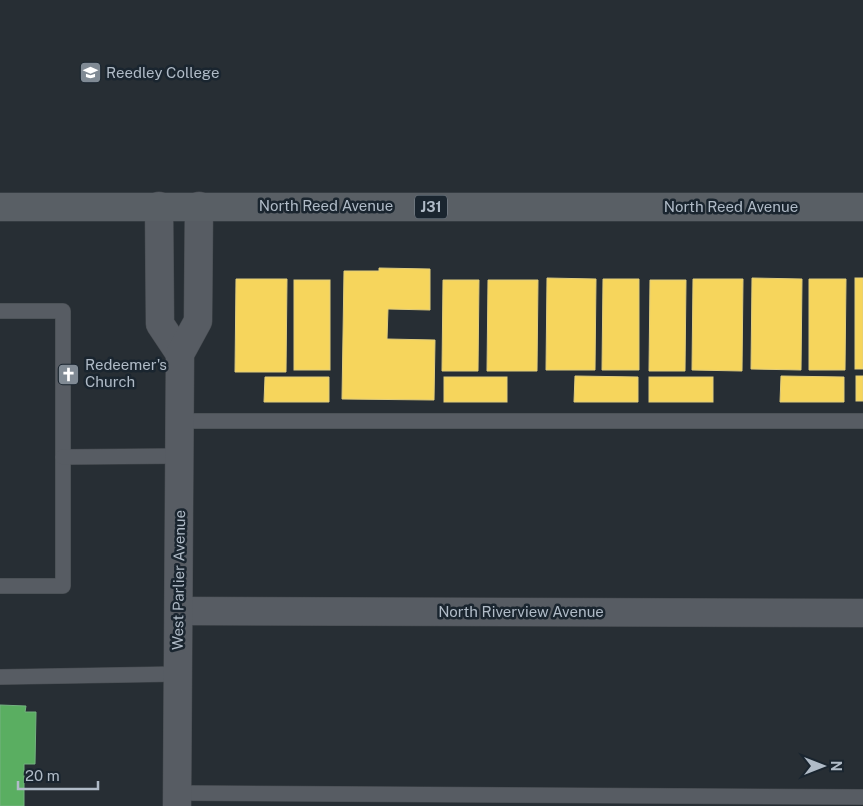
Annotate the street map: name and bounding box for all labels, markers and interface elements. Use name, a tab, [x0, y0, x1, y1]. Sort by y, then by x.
school or university icon: Reedley College	[78, 61, 102, 85]
place label: Reedley College	[106, 64, 219, 81]
road number: J31	[415, 196, 447, 218]
street label: North Reed Avenue	[259, 197, 393, 214]
street label: North Reed Avenue	[664, 198, 798, 215]
place label: Redeemer's Church	[85, 356, 167, 390]
church icon: Redeemer's Church	[57, 362, 81, 386]
street label: West Parlier Avenue	[169, 510, 188, 650]
street label: North Riverview Avenue	[438, 603, 604, 620]
north arrow	[798, 741, 848, 791]
scale bar	[18, 758, 98, 790]
text: N	[828, 761, 844, 771]
text: 20 m	[25, 767, 60, 784]

